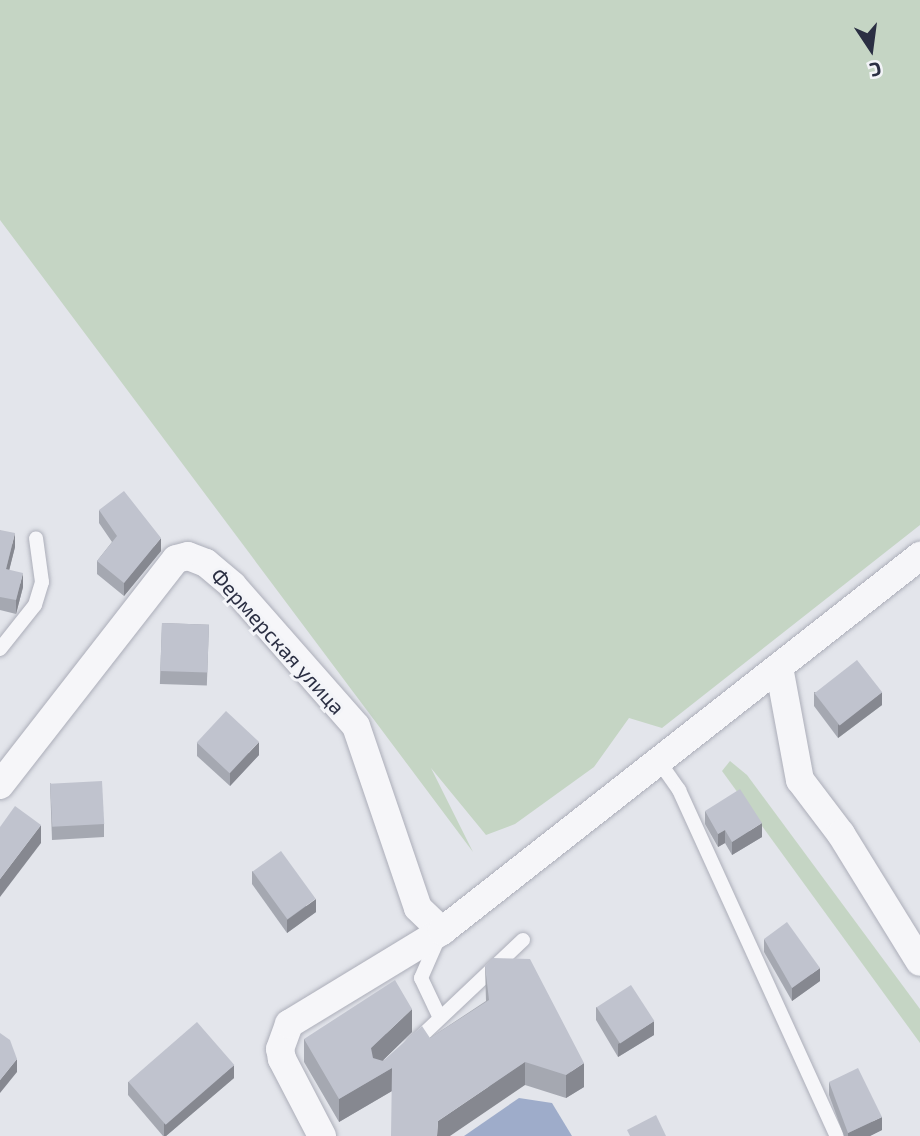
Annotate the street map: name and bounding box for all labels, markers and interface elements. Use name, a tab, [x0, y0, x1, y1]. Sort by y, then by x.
north arrow	[836, 14, 906, 84]
text: С	[868, 57, 884, 82]
street label: Фермерская улица	[206, 563, 350, 719]

